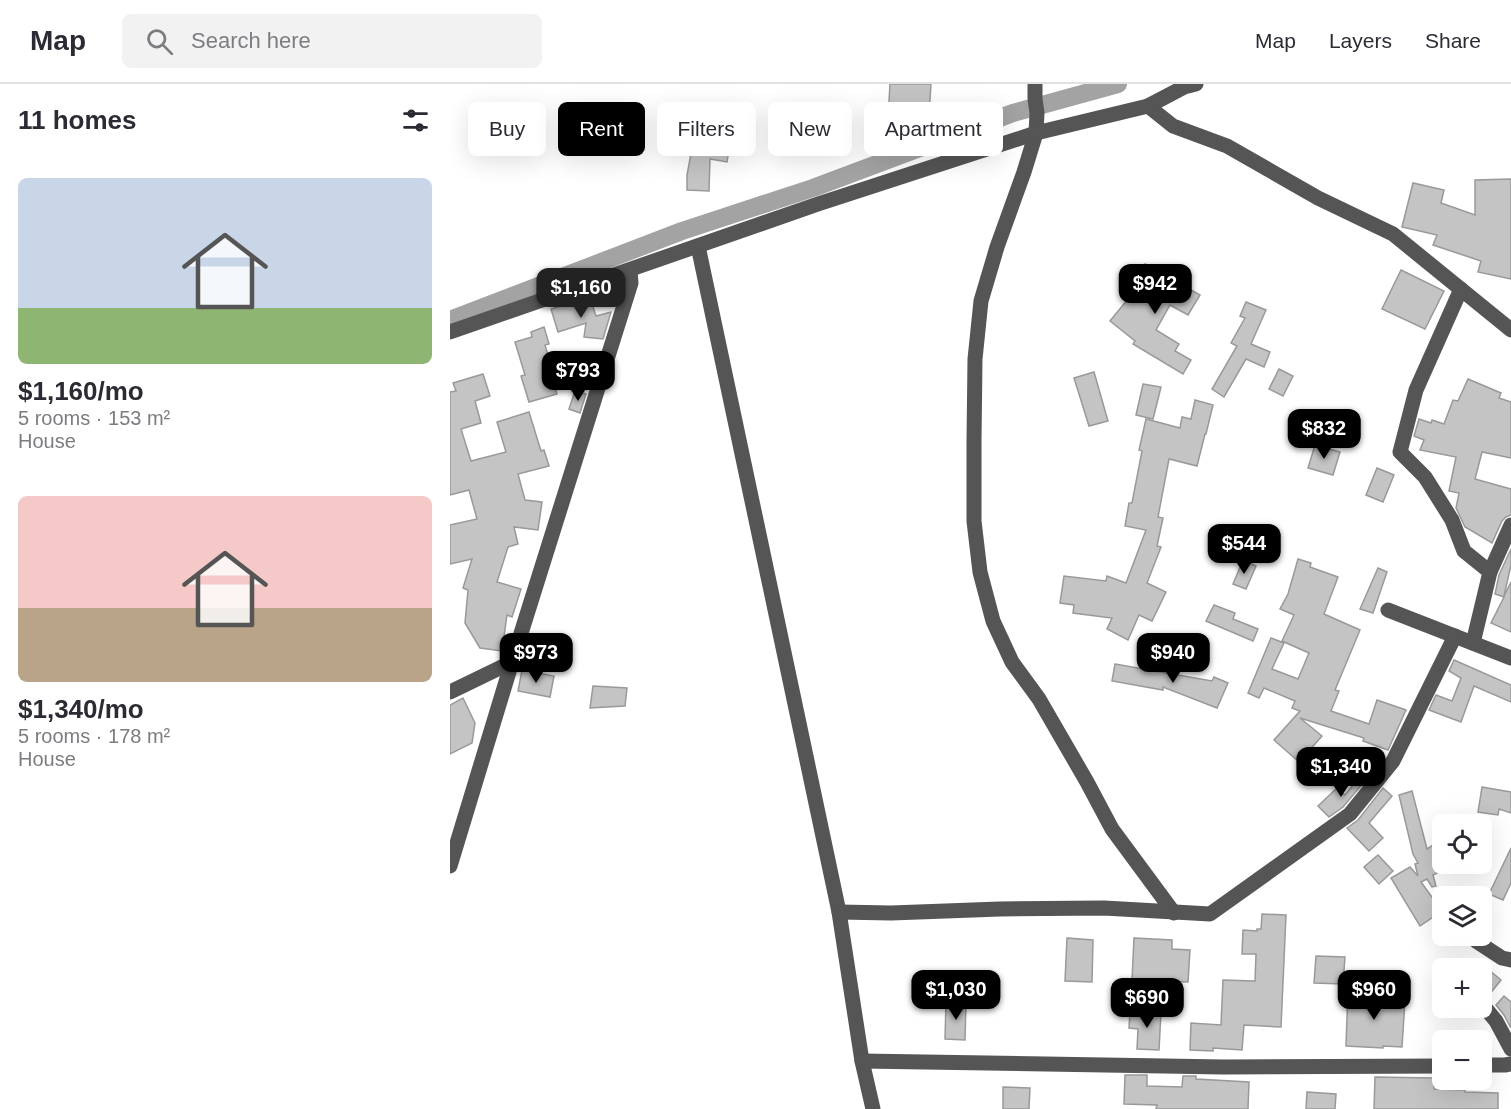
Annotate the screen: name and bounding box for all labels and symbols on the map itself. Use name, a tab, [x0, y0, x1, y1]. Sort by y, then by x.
pin: $942	[1119, 264, 1191, 315]
pin: $1,160	[532, 268, 630, 319]
pin: $793	[542, 351, 614, 402]
pin: $832	[1288, 409, 1360, 460]
pin: $544	[1208, 524, 1280, 575]
pin: $973	[500, 633, 572, 684]
pin: $940	[1137, 633, 1209, 684]
pin: $1,340	[1292, 747, 1390, 798]
pin: $1,030	[907, 970, 1005, 1021]
pin: $960	[1338, 970, 1410, 1021]
pin: $690	[1111, 978, 1183, 1029]

